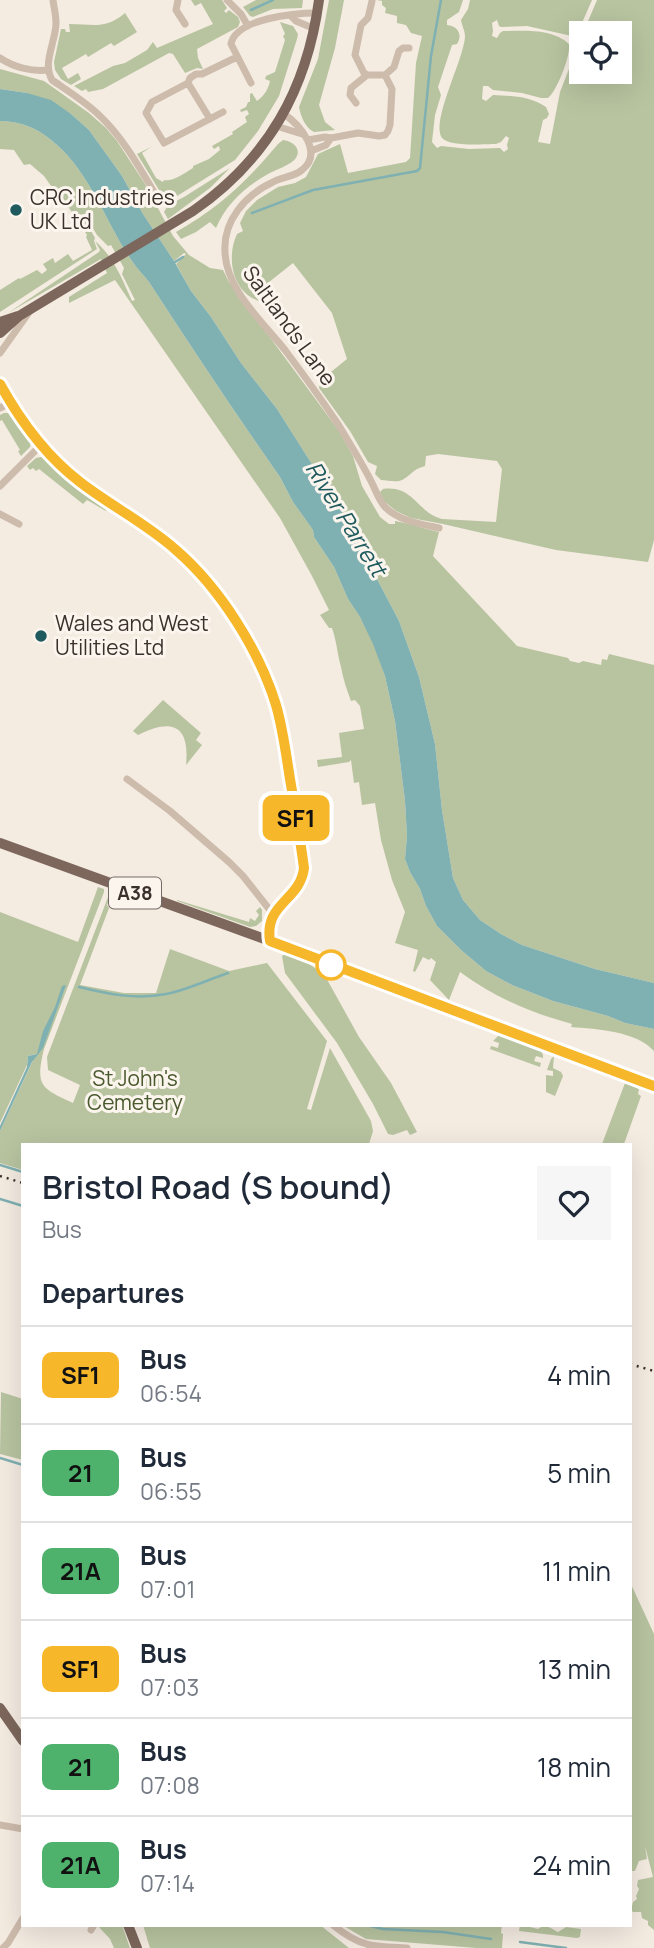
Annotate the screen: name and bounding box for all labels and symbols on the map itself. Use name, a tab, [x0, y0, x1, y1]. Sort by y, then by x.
place label: CRC Industries UK Ltd	[30, 183, 175, 235]
marker: CRC Industries UK Ltd	[8, 202, 24, 218]
street label: Saltlands Lane	[237, 260, 343, 391]
water label: River Parrett	[299, 455, 397, 585]
place label: Wales and West Utilities Ltd	[55, 609, 209, 661]
marker: Wales and West Utilities Ltd	[33, 628, 49, 644]
line badge: SF1	[256, 795, 336, 841]
road number: A38	[109, 878, 161, 908]
unlabelled marker	[316, 950, 346, 980]
park label: St John's Cemetery	[87, 1064, 183, 1116]

